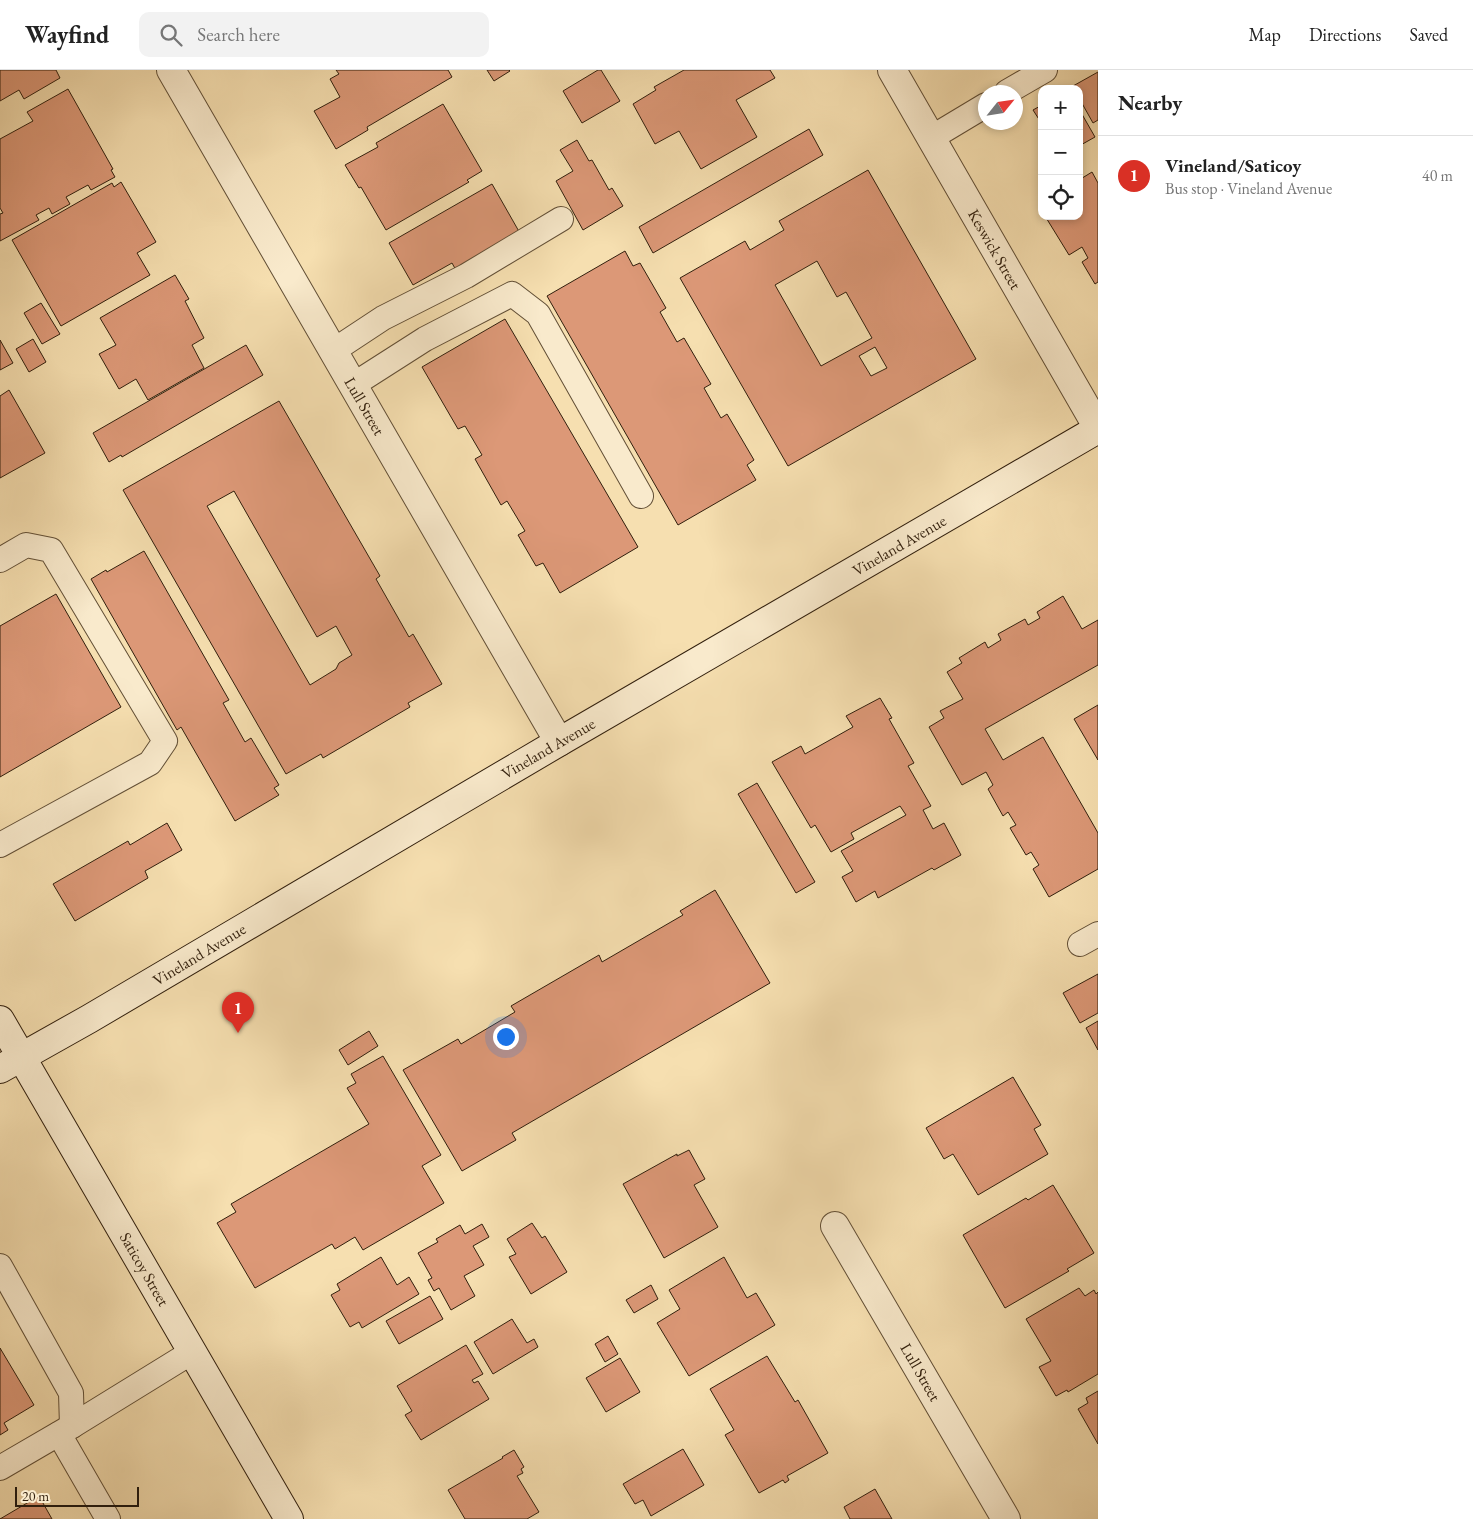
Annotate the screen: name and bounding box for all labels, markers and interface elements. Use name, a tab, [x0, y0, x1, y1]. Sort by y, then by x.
search box	[139, 12, 489, 57]
text: Wayfind	[25, 19, 109, 50]
icon: search	[157, 21, 185, 49]
text: Search here	[197, 22, 280, 47]
text: Map	[1249, 23, 1281, 46]
text: Directions	[1309, 23, 1381, 46]
text: Saved	[1409, 23, 1448, 46]
north arrow	[978, 85, 1023, 130]
map controls	[1038, 85, 1083, 220]
button: +	[1038, 85, 1083, 130]
text: Nearby	[1118, 89, 1182, 116]
button: −	[1038, 130, 1083, 175]
text: Vineland/Saticoy	[1165, 153, 1301, 178]
text: 1	[1130, 165, 1138, 186]
text: 40 m	[1422, 165, 1453, 186]
button: locate	[1038, 175, 1083, 220]
text: Bus stop · Vineland Avenue	[1165, 178, 1332, 199]
street label: Keswick Street	[963, 205, 1026, 293]
street label: Lull Street	[340, 373, 390, 439]
street label: Vineland Avenue	[849, 510, 950, 581]
street label: Vineland Avenue	[498, 713, 599, 784]
street label: Vineland Avenue	[149, 918, 250, 990]
pin: 1	[222, 992, 254, 1033]
your location	[493, 1024, 519, 1050]
street label: Saticoy Street	[115, 1229, 174, 1310]
street label: Lull Street	[896, 1339, 946, 1405]
scale bar	[15, 1484, 139, 1507]
text: 20 m	[22, 1487, 49, 1505]

